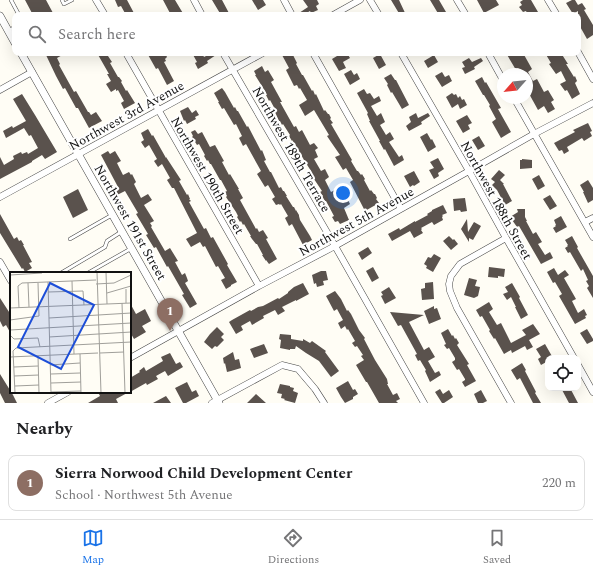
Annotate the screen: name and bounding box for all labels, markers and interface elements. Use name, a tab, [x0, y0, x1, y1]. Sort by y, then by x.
search box	[12, 12, 581, 56]
icon: search	[26, 23, 48, 45]
text: Search here	[58, 23, 136, 46]
north arrow	[497, 68, 533, 104]
street label: Northwest 3rd Avenue	[65, 76, 188, 156]
street label: Northwest 189th Terrace	[247, 83, 335, 216]
street label: Northwest 190th Street	[165, 113, 249, 238]
street label: Northwest 188th Street	[455, 137, 537, 264]
street label: Northwest 191st Street	[89, 161, 172, 285]
street label: Northwest 5th Avenue	[295, 182, 418, 262]
your location	[333, 183, 353, 203]
inset map	[10, 272, 131, 393]
pin: 1	[157, 298, 183, 331]
map controls	[545, 355, 581, 391]
button: locate	[545, 355, 581, 391]
text: Nearby	[16, 416, 72, 442]
text: Sierra Norwood Child Development Center	[55, 462, 352, 485]
text: 1	[26, 473, 34, 493]
text: 220 m	[542, 473, 576, 493]
text: School · Northwest 5th Avenue	[55, 485, 233, 505]
tab: Map	[82, 527, 104, 568]
tab: Directions	[268, 527, 319, 568]
tab: Saved	[483, 527, 511, 568]

